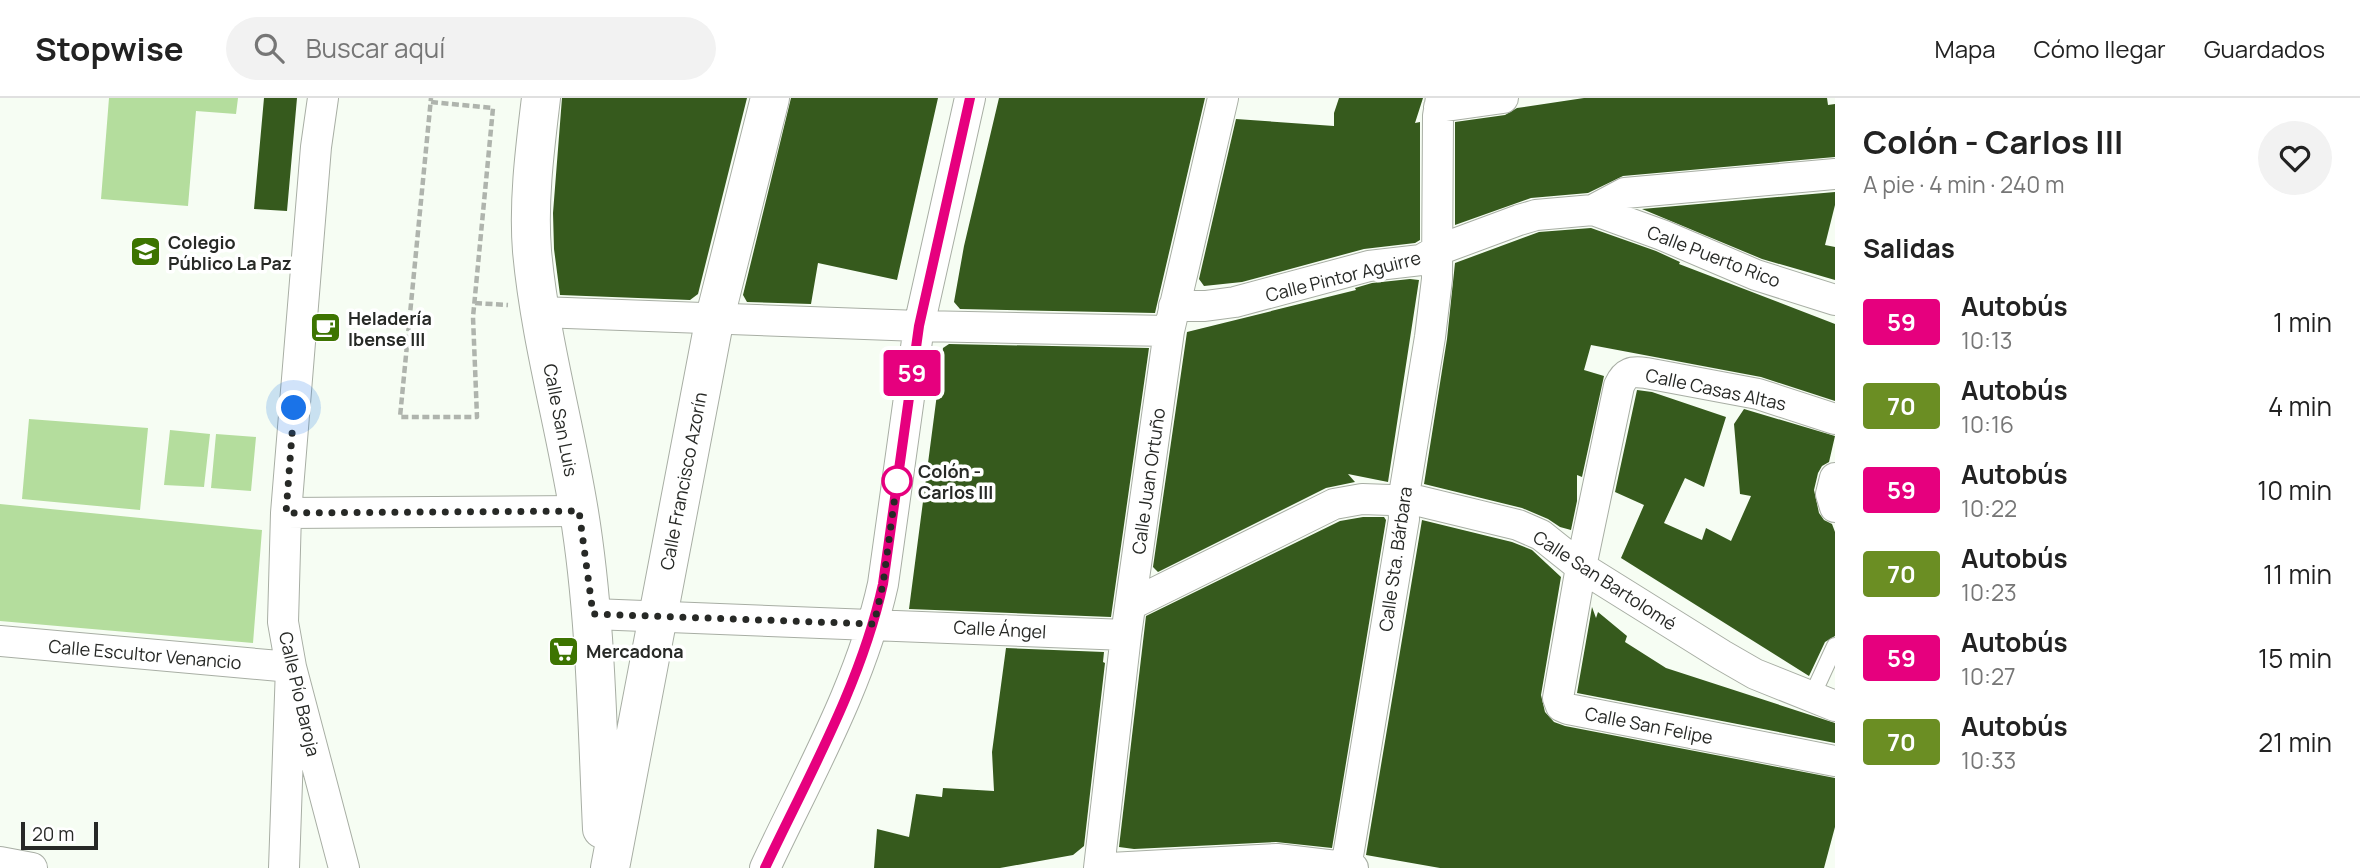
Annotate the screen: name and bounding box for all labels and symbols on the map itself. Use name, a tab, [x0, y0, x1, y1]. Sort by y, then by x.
street label: Calle Puerto Rico	[1644, 220, 1784, 292]
place label: Colegio Público La Paz	[168, 230, 292, 275]
school or university icon: Colegio Público La Paz	[128, 235, 162, 269]
street label: Calle Pintor Aguirre	[1263, 245, 1423, 307]
place label: Heladería Ibense III	[348, 306, 432, 351]
cafe icon: Heladería Ibense III	[308, 311, 342, 345]
line badge: 59	[880, 350, 944, 396]
street label: Calle San Luis	[538, 362, 584, 478]
street label: Calle Casas Altas	[1644, 362, 1788, 416]
your location	[276, 390, 311, 425]
street label: Calle Francisco Azorín	[654, 390, 712, 572]
street label: Calle Juan Ortuño	[1126, 406, 1170, 556]
place label: Colón - Carlos III	[918, 459, 993, 504]
marker: Colón - Carlos III	[882, 466, 912, 496]
street label: Calle Sta. Bárbara	[1373, 485, 1417, 633]
street label: Calle San Bartolomé	[1529, 525, 1681, 635]
street label: Calle Ángel	[953, 615, 1047, 643]
street label: Calle Pío Baroja	[274, 629, 326, 759]
street label: Calle Escultor Venancio	[48, 634, 242, 674]
supermarket icon: Mercadona	[546, 634, 580, 668]
place label: Mercadona	[586, 639, 684, 663]
street label: Calle San Felipe	[1583, 701, 1715, 749]
scale bar	[21, 819, 98, 851]

